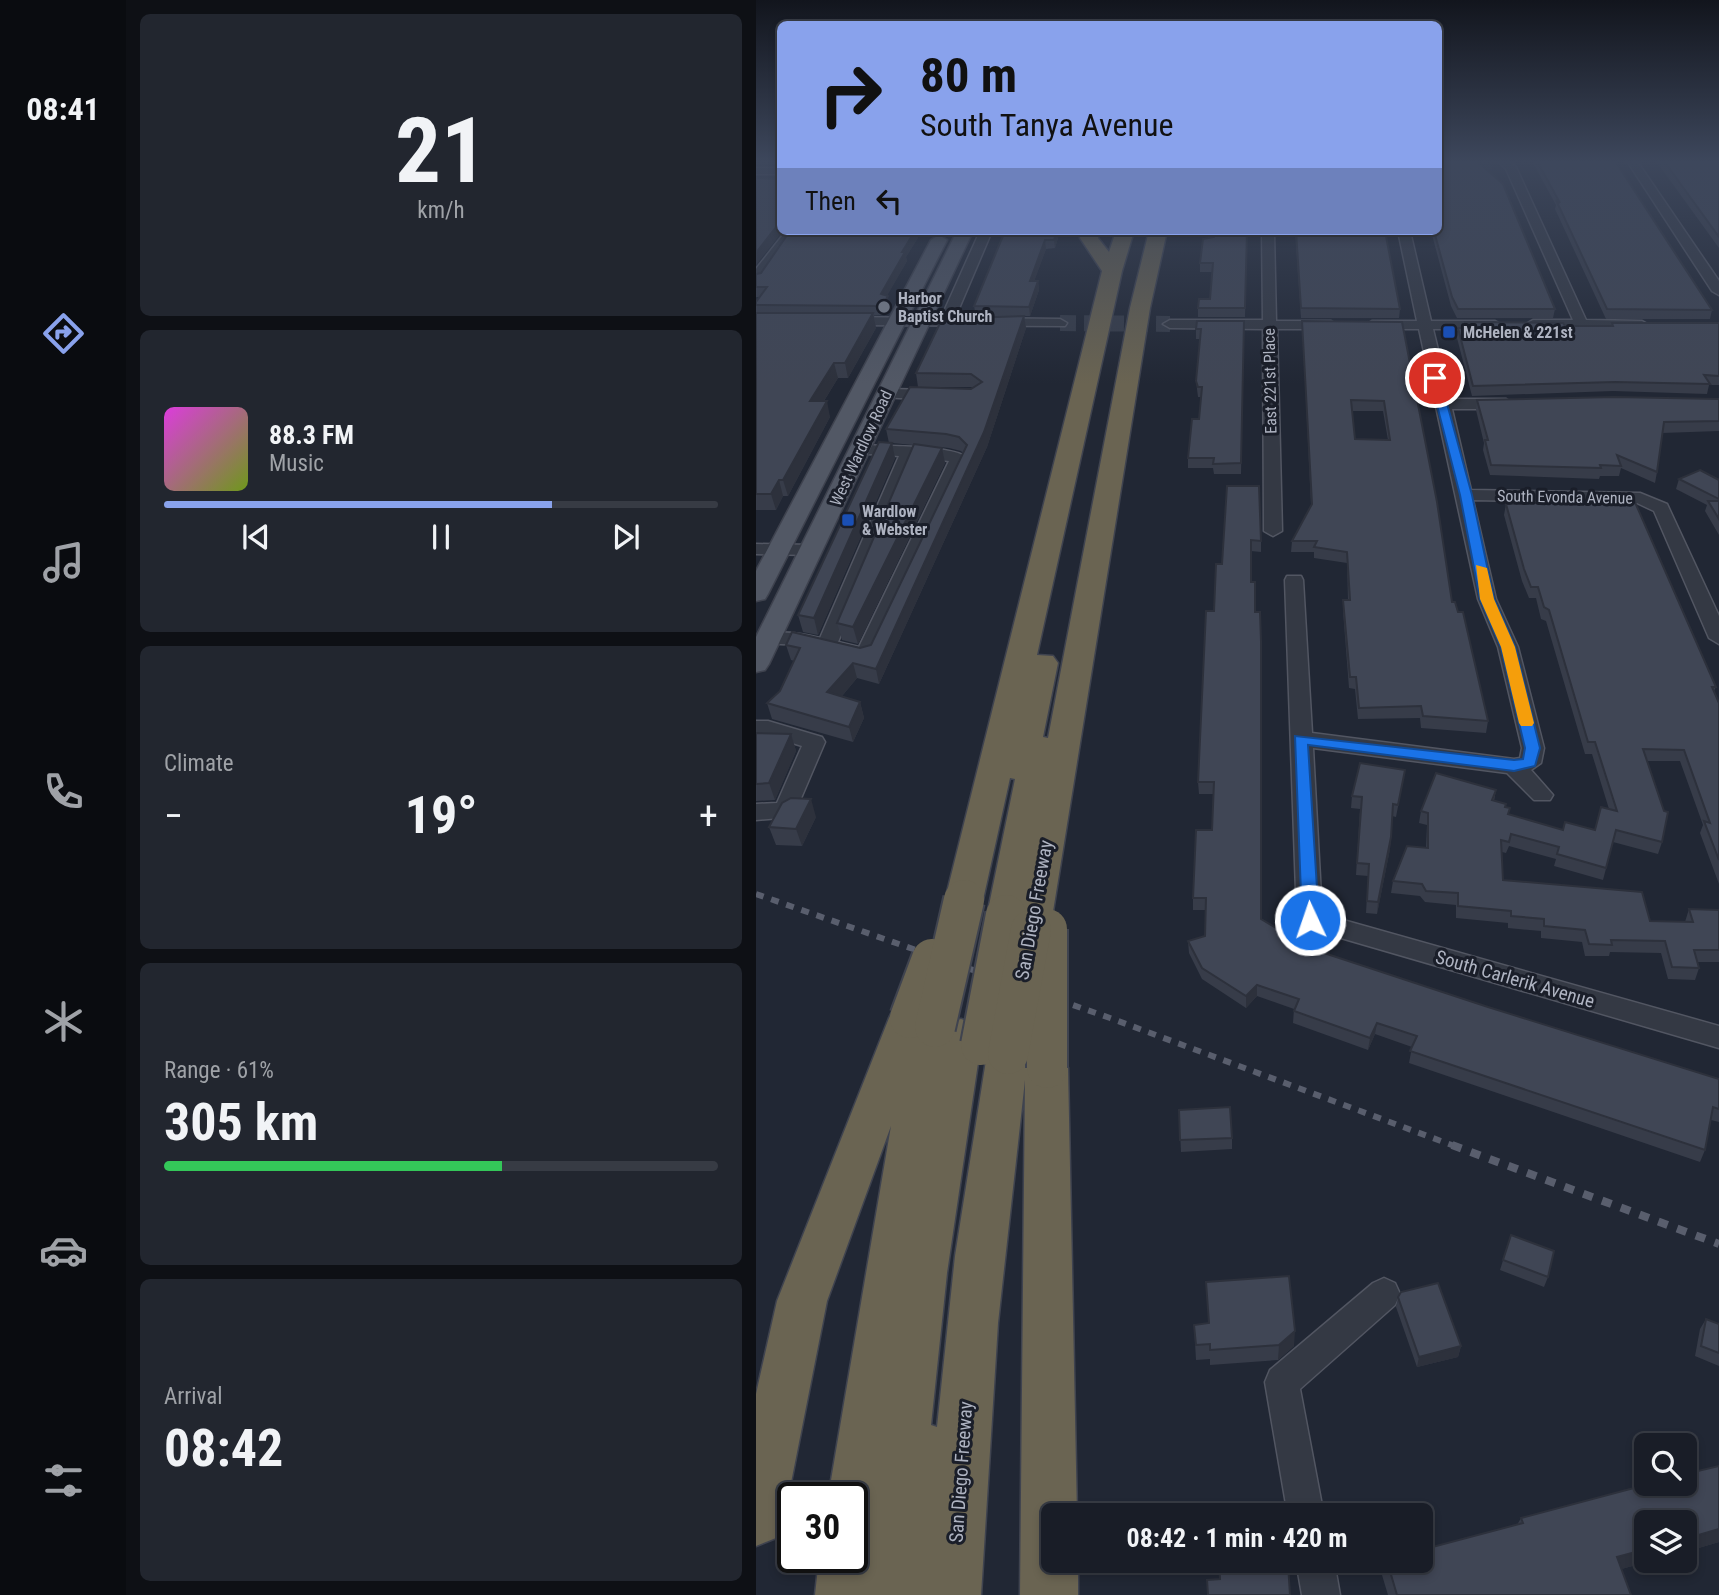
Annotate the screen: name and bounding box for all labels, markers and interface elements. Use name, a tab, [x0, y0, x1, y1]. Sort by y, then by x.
text: 80 m	[920, 47, 1017, 104]
icon: right	[805, 49, 896, 140]
text: 08:41	[26, 90, 100, 128]
text: 21	[395, 98, 487, 204]
text: South Tanya Avenue	[920, 106, 1173, 144]
icon: left	[870, 182, 908, 220]
text: Then	[805, 186, 856, 216]
text: km/h	[417, 197, 465, 224]
place label: Harbor Baptist Church	[898, 289, 993, 326]
marker: Harbor Baptist Church	[876, 299, 892, 315]
icon: directions	[39, 309, 88, 358]
place label: McHelen & 221st	[1463, 323, 1573, 342]
marker: McHelen & 221st	[1441, 324, 1457, 340]
street label: East 221st Place	[1260, 328, 1280, 434]
pin	[1405, 348, 1465, 408]
icon: arrive	[1416, 359, 1454, 397]
street label: West Wardlow Road	[826, 387, 896, 509]
text: 88.3 FM	[269, 420, 354, 450]
text: Music	[269, 450, 324, 477]
street label: South Evonda Avenue	[1497, 486, 1633, 508]
place label: Wardlow & Webster	[862, 502, 927, 539]
marker: Wardlow & Webster	[840, 512, 856, 528]
icon: previous	[237, 518, 275, 556]
icon: pause	[422, 518, 460, 556]
icon: next	[607, 518, 645, 556]
icon: music	[39, 538, 88, 587]
text: Climate	[164, 750, 234, 777]
icon: phone	[39, 767, 88, 816]
text: 19°	[405, 785, 477, 846]
text: −	[164, 794, 183, 838]
text: +	[699, 794, 718, 838]
street label: San Diego Freeway	[1010, 838, 1058, 982]
position arrow	[1273, 883, 1347, 957]
street label: South Carlerik Avenue	[1433, 945, 1597, 1013]
icon: climate	[39, 997, 88, 1046]
text: Range · 61%	[164, 1057, 274, 1084]
text: 305 km	[164, 1092, 318, 1153]
icon: car	[39, 1226, 88, 1275]
text: Arrival	[164, 1383, 223, 1410]
street label: San Diego Freeway	[945, 1401, 977, 1543]
text: 08:42	[164, 1418, 283, 1479]
map controls	[1634, 1433, 1697, 1573]
button: search	[1634, 1433, 1697, 1496]
icon: filters	[39, 1456, 88, 1505]
speed limit sign: 30	[777, 1482, 868, 1573]
button: layers	[1634, 1510, 1697, 1573]
text: 08:42 · 1 min · 420 m	[1127, 1523, 1347, 1553]

